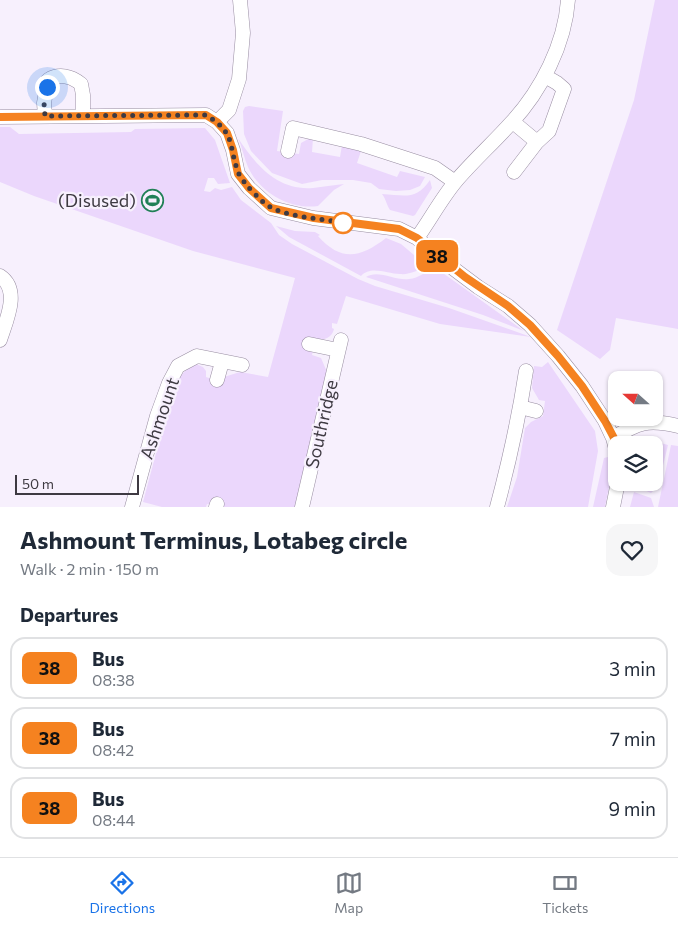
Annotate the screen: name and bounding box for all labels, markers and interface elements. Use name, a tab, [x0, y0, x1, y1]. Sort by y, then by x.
your location	[35, 75, 60, 100]
sports icon: (Disused)	[140, 188, 164, 212]
place label: (Disused)	[58, 189, 136, 211]
unlabelled marker	[332, 212, 354, 234]
line badge: 38	[414, 240, 460, 272]
text: 38	[426, 245, 448, 267]
north arrow	[608, 371, 662, 426]
map controls	[608, 371, 663, 491]
street label: Ashmount	[135, 374, 183, 462]
street label: Southridge	[300, 378, 342, 470]
button: layers	[608, 436, 663, 491]
scale bar	[15, 472, 139, 495]
text: 50 m	[22, 475, 54, 492]
button: heart	[606, 524, 658, 576]
text: Ashmount Terminus, Lotabeg circle	[20, 525, 407, 554]
text: Walk · 2 min · 150 m	[20, 559, 159, 578]
text: Departures	[20, 603, 118, 626]
text: Bus	[92, 647, 124, 670]
text: 38	[39, 657, 60, 679]
text: 3 min	[609, 657, 656, 680]
text: 08:38	[92, 670, 135, 689]
text: Bus	[92, 717, 124, 740]
text: 38	[39, 727, 60, 749]
text: 7 min	[610, 727, 656, 750]
text: 08:42	[92, 740, 134, 759]
text: Bus	[92, 787, 124, 810]
text: 38	[39, 797, 60, 819]
text: 9 min	[608, 797, 656, 820]
text: 08:44	[92, 810, 135, 829]
tab: Directions	[90, 869, 155, 916]
tab: Map	[334, 869, 363, 916]
tab: Tickets	[542, 869, 588, 916]

